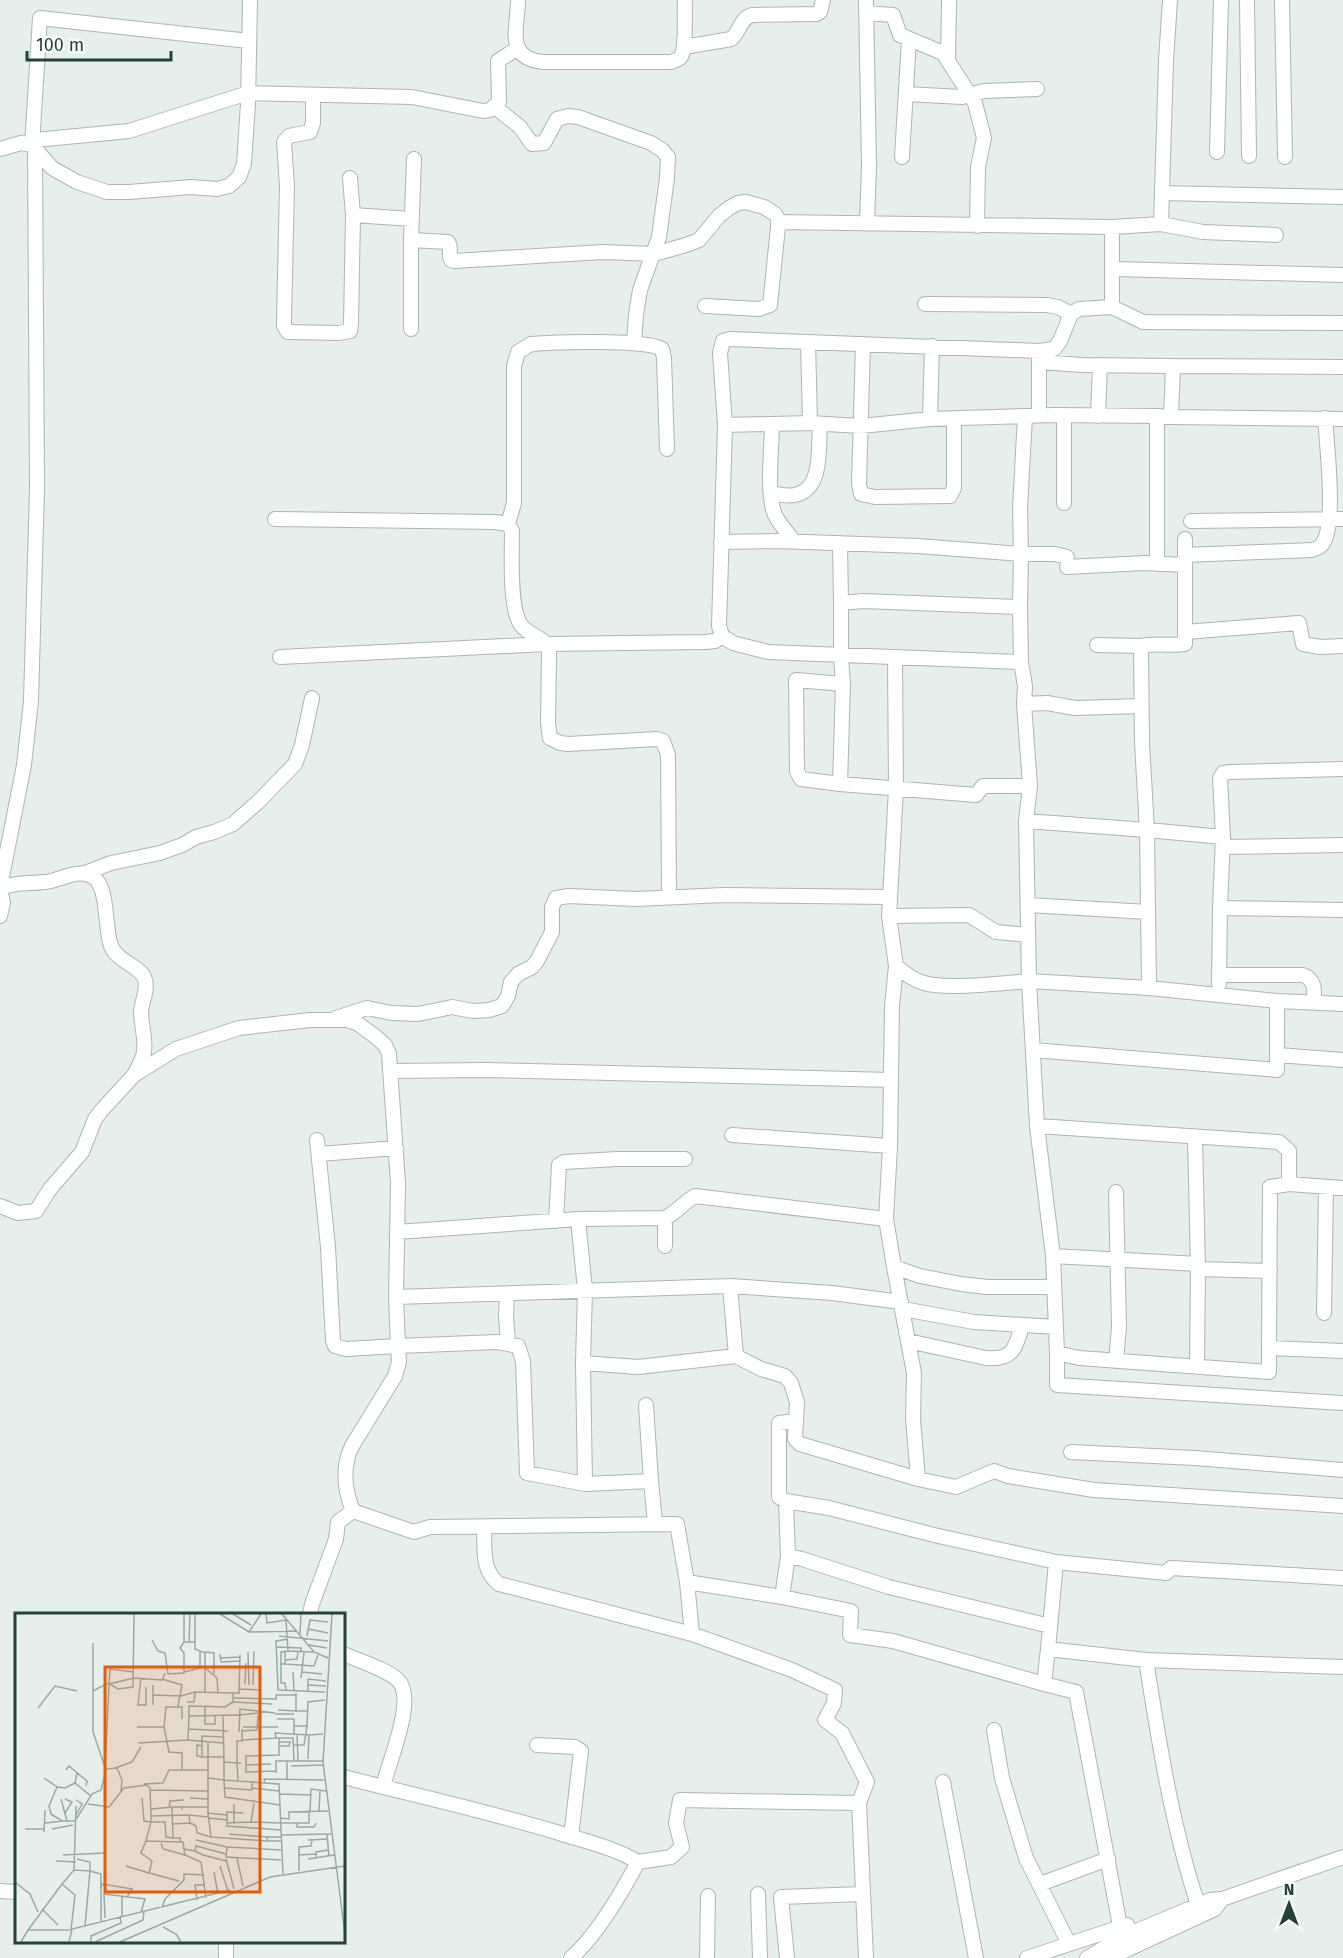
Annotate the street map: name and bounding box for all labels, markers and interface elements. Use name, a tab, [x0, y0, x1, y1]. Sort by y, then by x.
scale bar	[27, 24, 171, 62]
text: 100 m	[36, 34, 84, 56]
inset map	[15, 1613, 345, 1943]
north arrow	[1259, 1874, 1319, 1934]
text: N	[1284, 1880, 1294, 1899]

